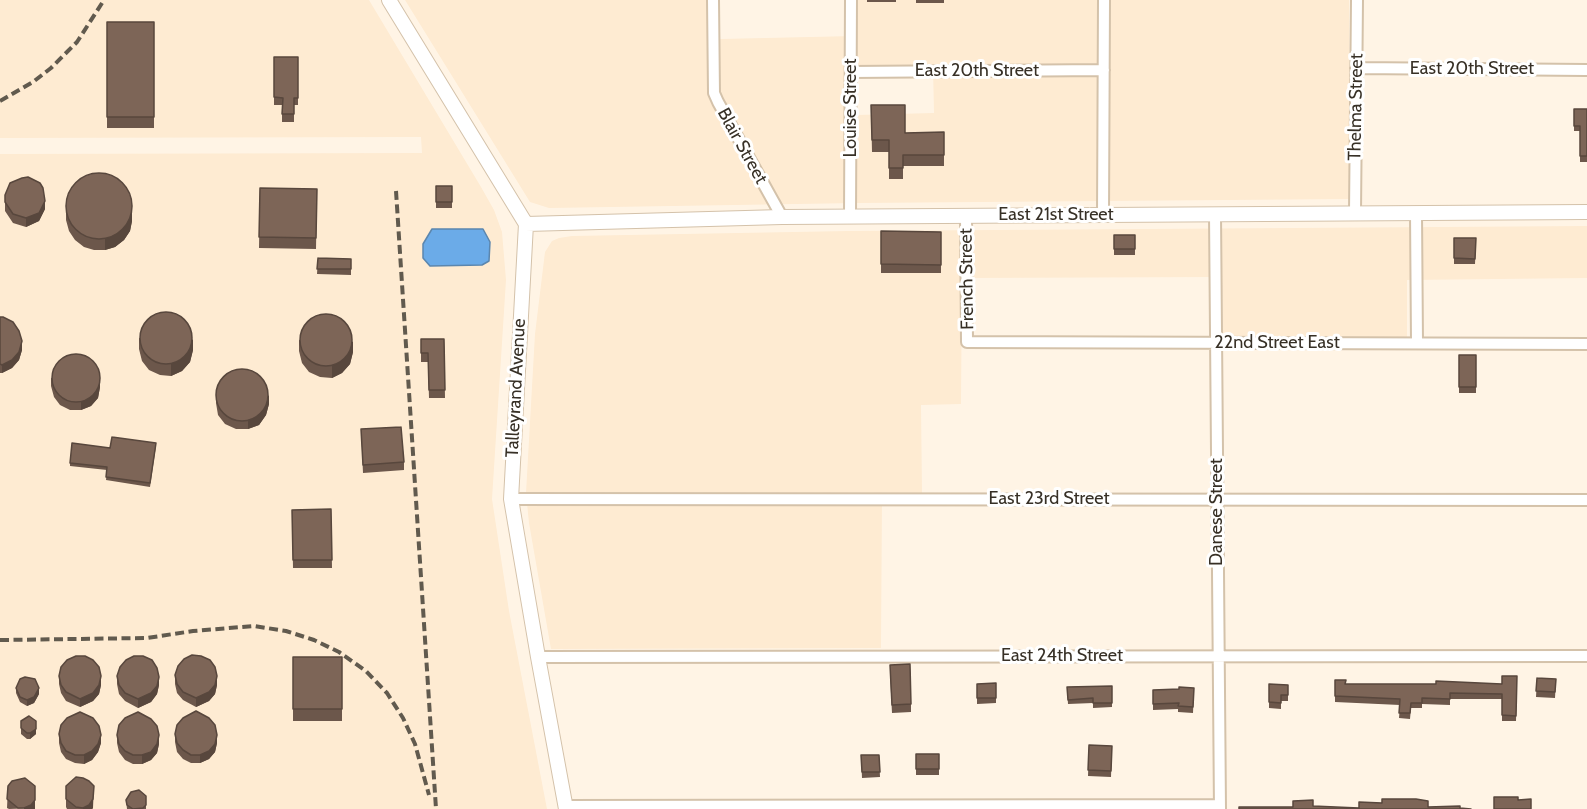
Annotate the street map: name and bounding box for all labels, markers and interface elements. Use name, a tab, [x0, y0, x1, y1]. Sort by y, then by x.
street label: Thelma Street	[1344, 53, 1368, 161]
street label: East 20th Street	[1410, 58, 1534, 80]
street label: Louise Street	[840, 59, 862, 157]
street label: East 20th Street	[915, 60, 1039, 82]
street label: Blair Street	[712, 104, 772, 188]
street label: East 21st Street	[998, 204, 1114, 226]
street label: French Street	[955, 228, 979, 330]
street label: Talleyrand Avenue	[502, 318, 530, 458]
street label: 22nd Street East	[1214, 332, 1340, 354]
street label: Danese Street	[1206, 458, 1228, 566]
street label: East 23rd Street	[988, 488, 1110, 510]
street label: East 24th Street	[1001, 645, 1123, 667]

